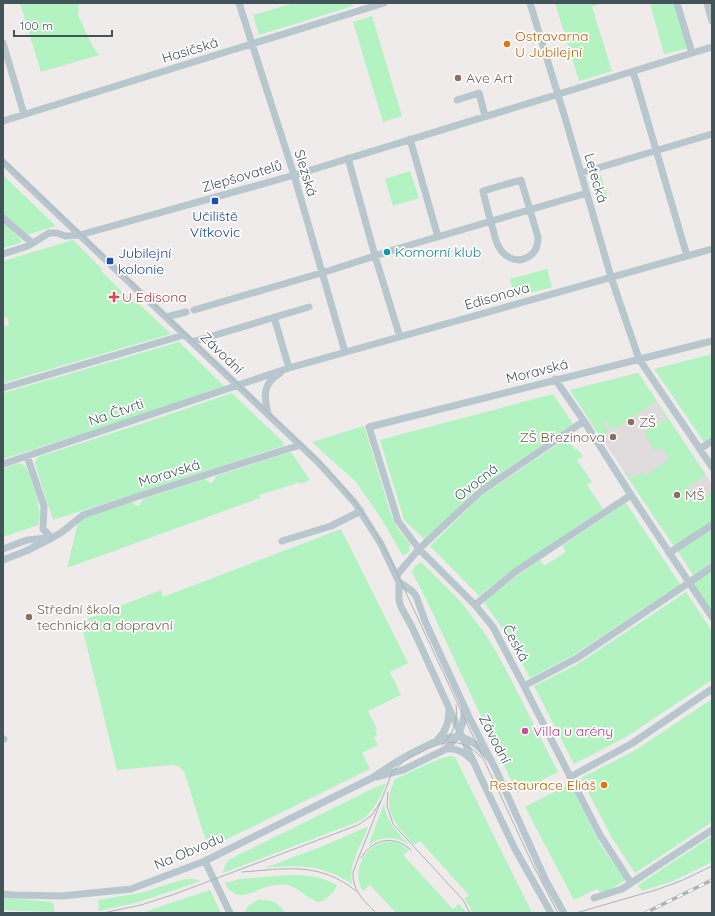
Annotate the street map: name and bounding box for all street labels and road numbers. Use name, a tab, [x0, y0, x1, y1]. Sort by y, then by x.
street label: Hasičská	[160, 33, 220, 67]
street label: Slezská	[290, 147, 322, 199]
street label: Letecká	[580, 151, 612, 205]
street label: Zlepšovatelů	[200, 156, 284, 196]
street label: Edisonova	[462, 278, 532, 314]
street label: Závodní	[197, 328, 247, 378]
street label: Moravská	[504, 355, 570, 387]
street label: Na Čtvrti	[86, 394, 146, 430]
street label: Moravská	[136, 455, 202, 491]
street label: Ovocná	[451, 459, 501, 505]
street label: Česká	[499, 621, 533, 665]
street label: Závodní	[475, 711, 515, 767]
street label: Na Obvodu	[151, 828, 227, 874]

